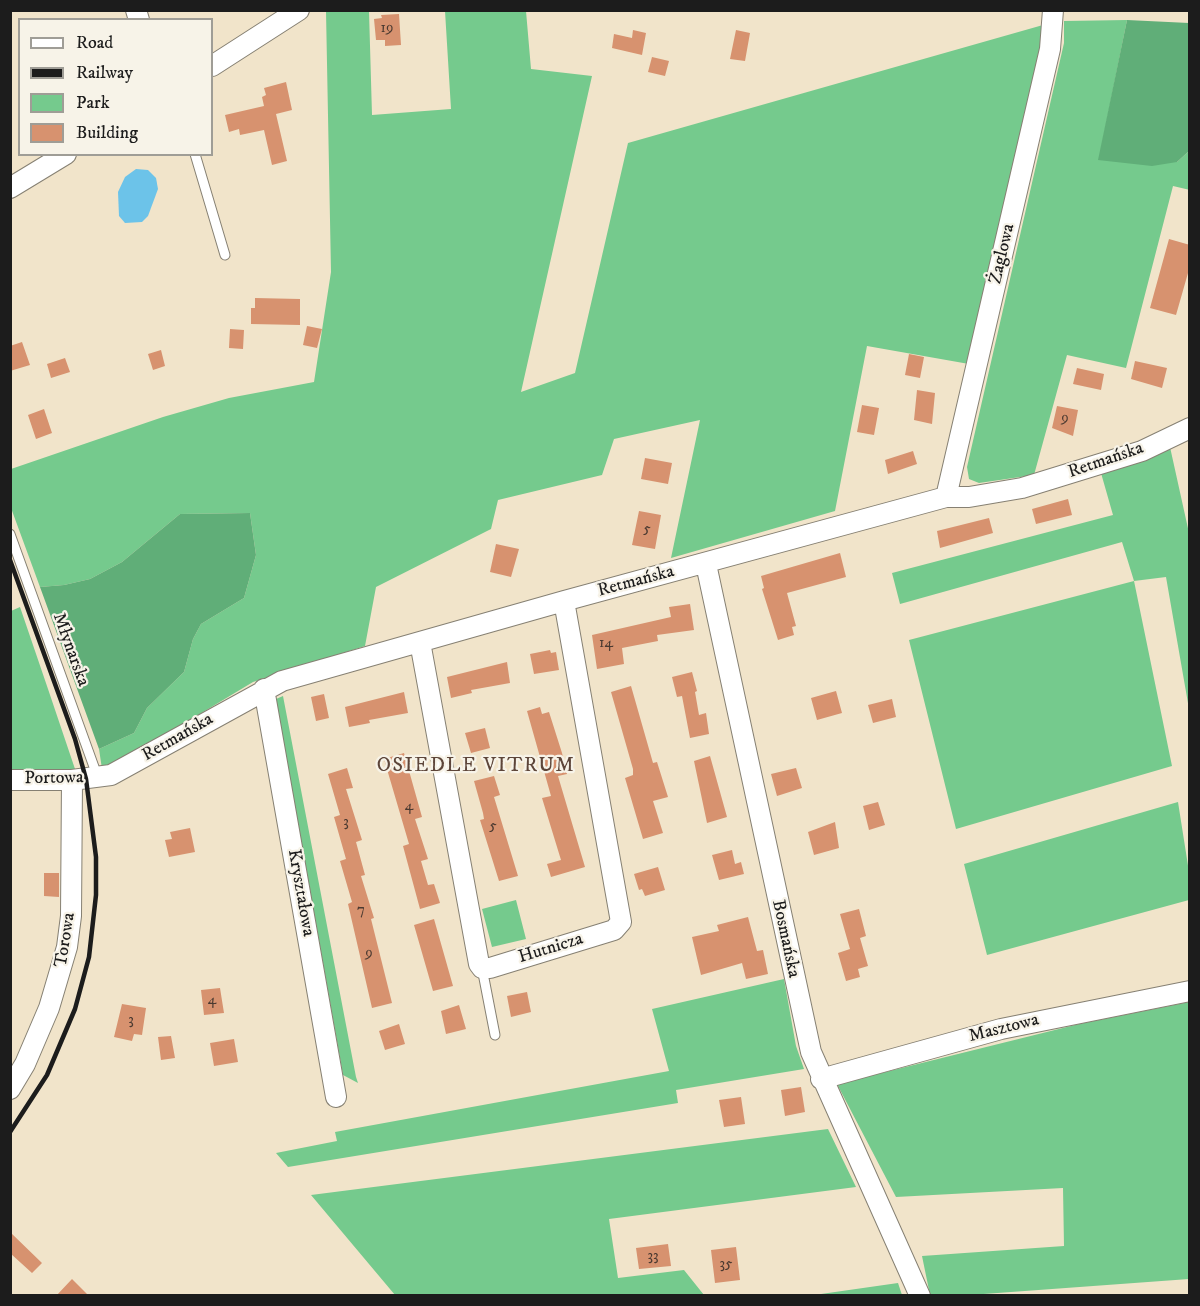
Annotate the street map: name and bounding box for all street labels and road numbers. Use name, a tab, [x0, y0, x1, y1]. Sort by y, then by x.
street label: Żaglowa	[986, 222, 1020, 286]
street label: Retmańska	[1065, 438, 1147, 484]
street label: Retmańska	[595, 561, 677, 603]
street label: Młynarska	[47, 610, 93, 690]
street label: Retmańska	[139, 709, 217, 767]
street label: Portowa	[24, 768, 84, 790]
street label: Kryształowa	[282, 848, 318, 938]
street label: Bosmańska	[766, 898, 804, 980]
street label: Torowa	[51, 911, 81, 969]
street label: Hutnicza	[516, 929, 586, 969]
street label: Masztowa	[967, 1010, 1041, 1048]

